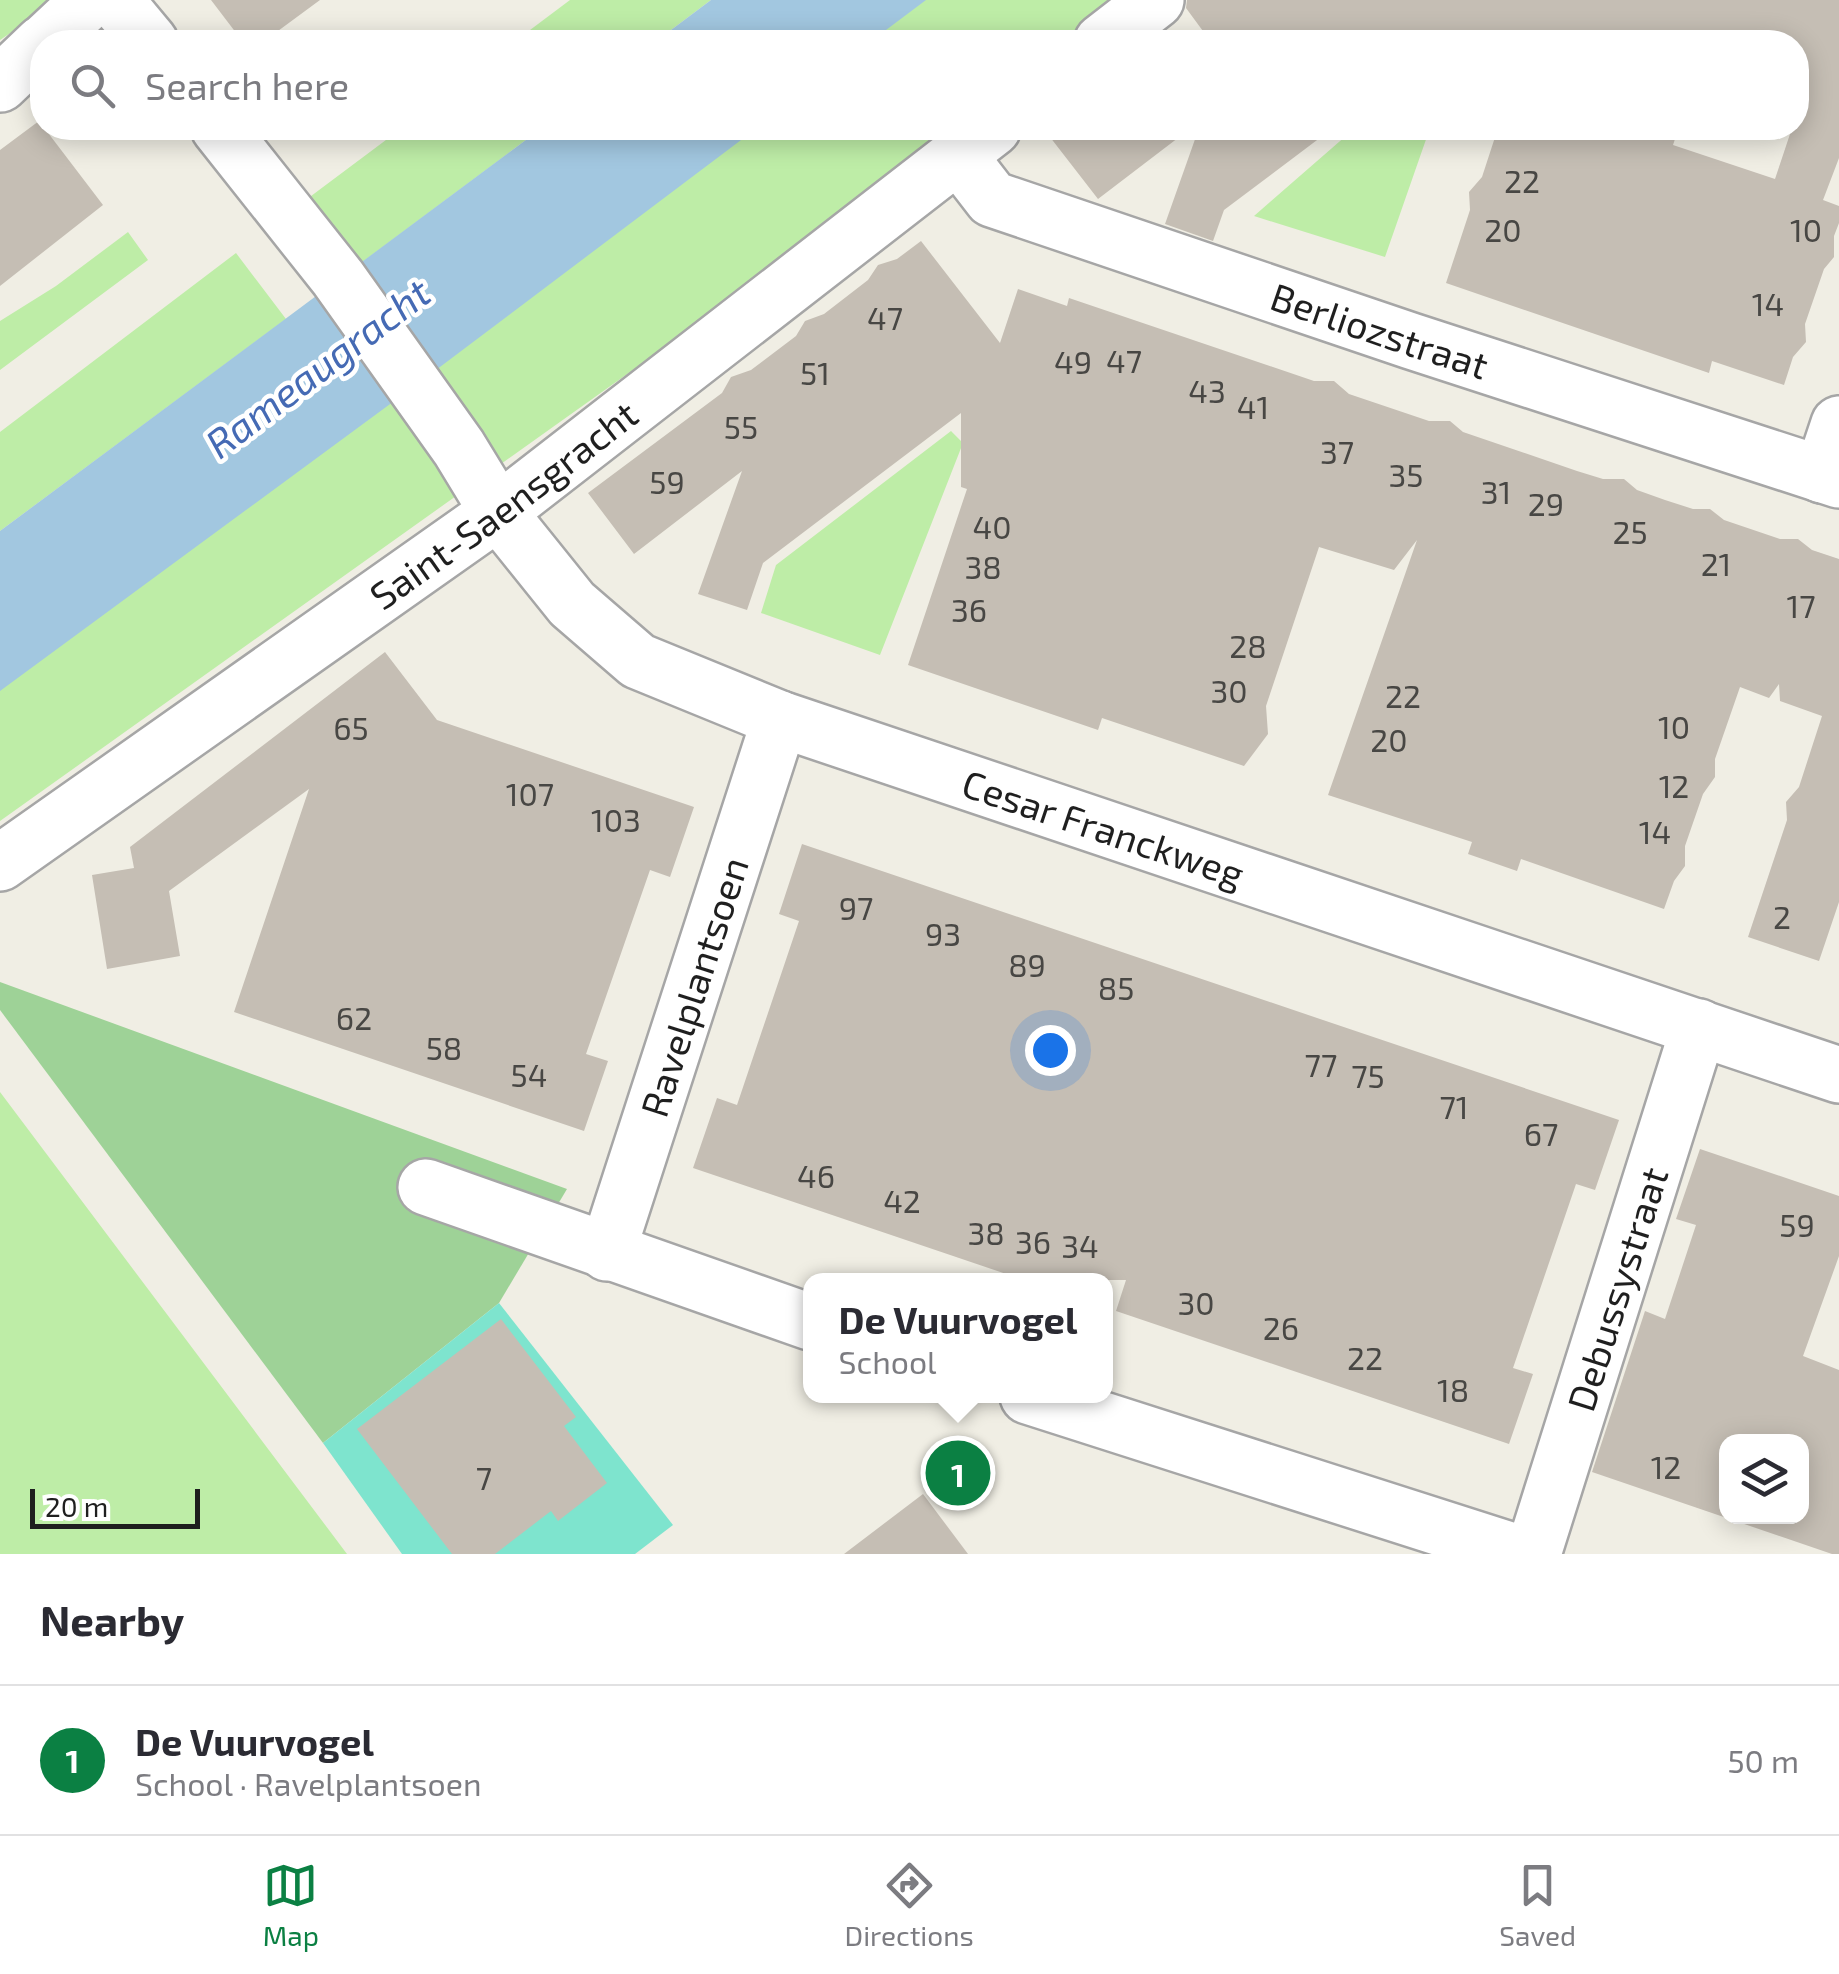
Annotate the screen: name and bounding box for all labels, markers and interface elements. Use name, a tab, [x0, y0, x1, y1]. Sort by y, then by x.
search box	[30, 30, 1809, 140]
icon: search	[65, 58, 120, 113]
text: Search here	[145, 62, 349, 108]
house number: 22	[1504, 161, 1540, 199]
house number: 20	[1484, 210, 1522, 248]
house number: 10	[1790, 210, 1822, 248]
water label: Rameaugracht	[195, 267, 439, 467]
street label: Berliozstraat	[1265, 272, 1494, 388]
house number: 14	[1752, 284, 1784, 322]
house number: 47	[867, 298, 903, 336]
house number: 47	[1106, 341, 1142, 379]
house number: 49	[1054, 342, 1092, 380]
house number: 51	[800, 353, 830, 391]
house number: 43	[1188, 371, 1226, 409]
house number: 41	[1237, 387, 1269, 425]
street label: Saint-Saensgracht	[361, 390, 646, 618]
house number: 55	[724, 407, 758, 445]
house number: 37	[1320, 432, 1354, 470]
house number: 35	[1389, 455, 1423, 493]
house number: 59	[649, 462, 685, 500]
house number: 31	[1481, 472, 1511, 510]
house number: 29	[1528, 484, 1564, 522]
house number: 40	[973, 507, 1011, 545]
house number: 25	[1612, 512, 1648, 550]
house number: 21	[1701, 544, 1731, 582]
house number: 38	[964, 547, 1002, 585]
house number: 17	[1786, 586, 1816, 624]
house number: 36	[951, 590, 987, 628]
house number: 28	[1229, 626, 1267, 664]
house number: 30	[1210, 671, 1248, 709]
house number: 22	[1385, 676, 1421, 714]
house number: 10	[1658, 707, 1690, 745]
house number: 65	[333, 708, 369, 746]
house number: 20	[1370, 720, 1408, 758]
street label: Cesar Franckweg	[957, 759, 1250, 896]
house number: 12	[1659, 766, 1689, 804]
house number: 107	[506, 774, 554, 812]
house number: 103	[591, 800, 641, 838]
house number: 14	[1639, 812, 1671, 850]
street label: Ravelplantsoen	[630, 851, 757, 1122]
house number: 97	[839, 888, 873, 926]
house number: 2	[1773, 897, 1791, 935]
house number: 93	[925, 914, 961, 952]
house number: 89	[1008, 945, 1046, 983]
house number: 85	[1098, 968, 1134, 1006]
house number: 62	[336, 998, 372, 1036]
your location	[1025, 1025, 1076, 1076]
house number: 58	[426, 1028, 462, 1066]
house number: 77	[1305, 1045, 1337, 1083]
house number: 54	[511, 1055, 547, 1093]
house number: 75	[1351, 1056, 1385, 1094]
house number: 71	[1439, 1087, 1469, 1125]
house number: 67	[1524, 1114, 1558, 1152]
house number: 46	[797, 1156, 835, 1194]
street label: Debussystraat	[1557, 1161, 1676, 1416]
house number: 42	[883, 1181, 921, 1219]
house number: 59	[1779, 1205, 1815, 1243]
house number: 38	[967, 1213, 1005, 1251]
house number: 36	[1015, 1222, 1051, 1260]
house number: 34	[1061, 1226, 1099, 1264]
popup	[803, 1273, 1113, 1403]
house number: 30	[1177, 1283, 1215, 1321]
text: De Vuurvogel	[839, 1296, 1077, 1342]
house number: 26	[1263, 1308, 1299, 1346]
house number: 22	[1347, 1338, 1383, 1376]
text: School	[839, 1342, 937, 1380]
house number: 18	[1437, 1370, 1469, 1408]
map controls	[1719, 1434, 1809, 1524]
button: layers	[1719, 1434, 1809, 1524]
pin: 1	[926, 1436, 990, 1510]
house number: 12	[1651, 1447, 1681, 1485]
house number: 7	[476, 1458, 492, 1496]
scale bar	[30, 1484, 200, 1528]
text: 20 m	[45, 1489, 108, 1523]
text: Nearby	[40, 1594, 184, 1644]
text: De Vuurvogel	[135, 1718, 374, 1764]
text: 1	[66, 1741, 79, 1779]
text: 50 m	[1727, 1741, 1799, 1779]
text: School · Ravelplantsoen	[135, 1764, 482, 1802]
tab: Map	[263, 1858, 319, 1952]
tab: Directions	[845, 1858, 974, 1952]
tab: Saved	[1499, 1858, 1576, 1952]

